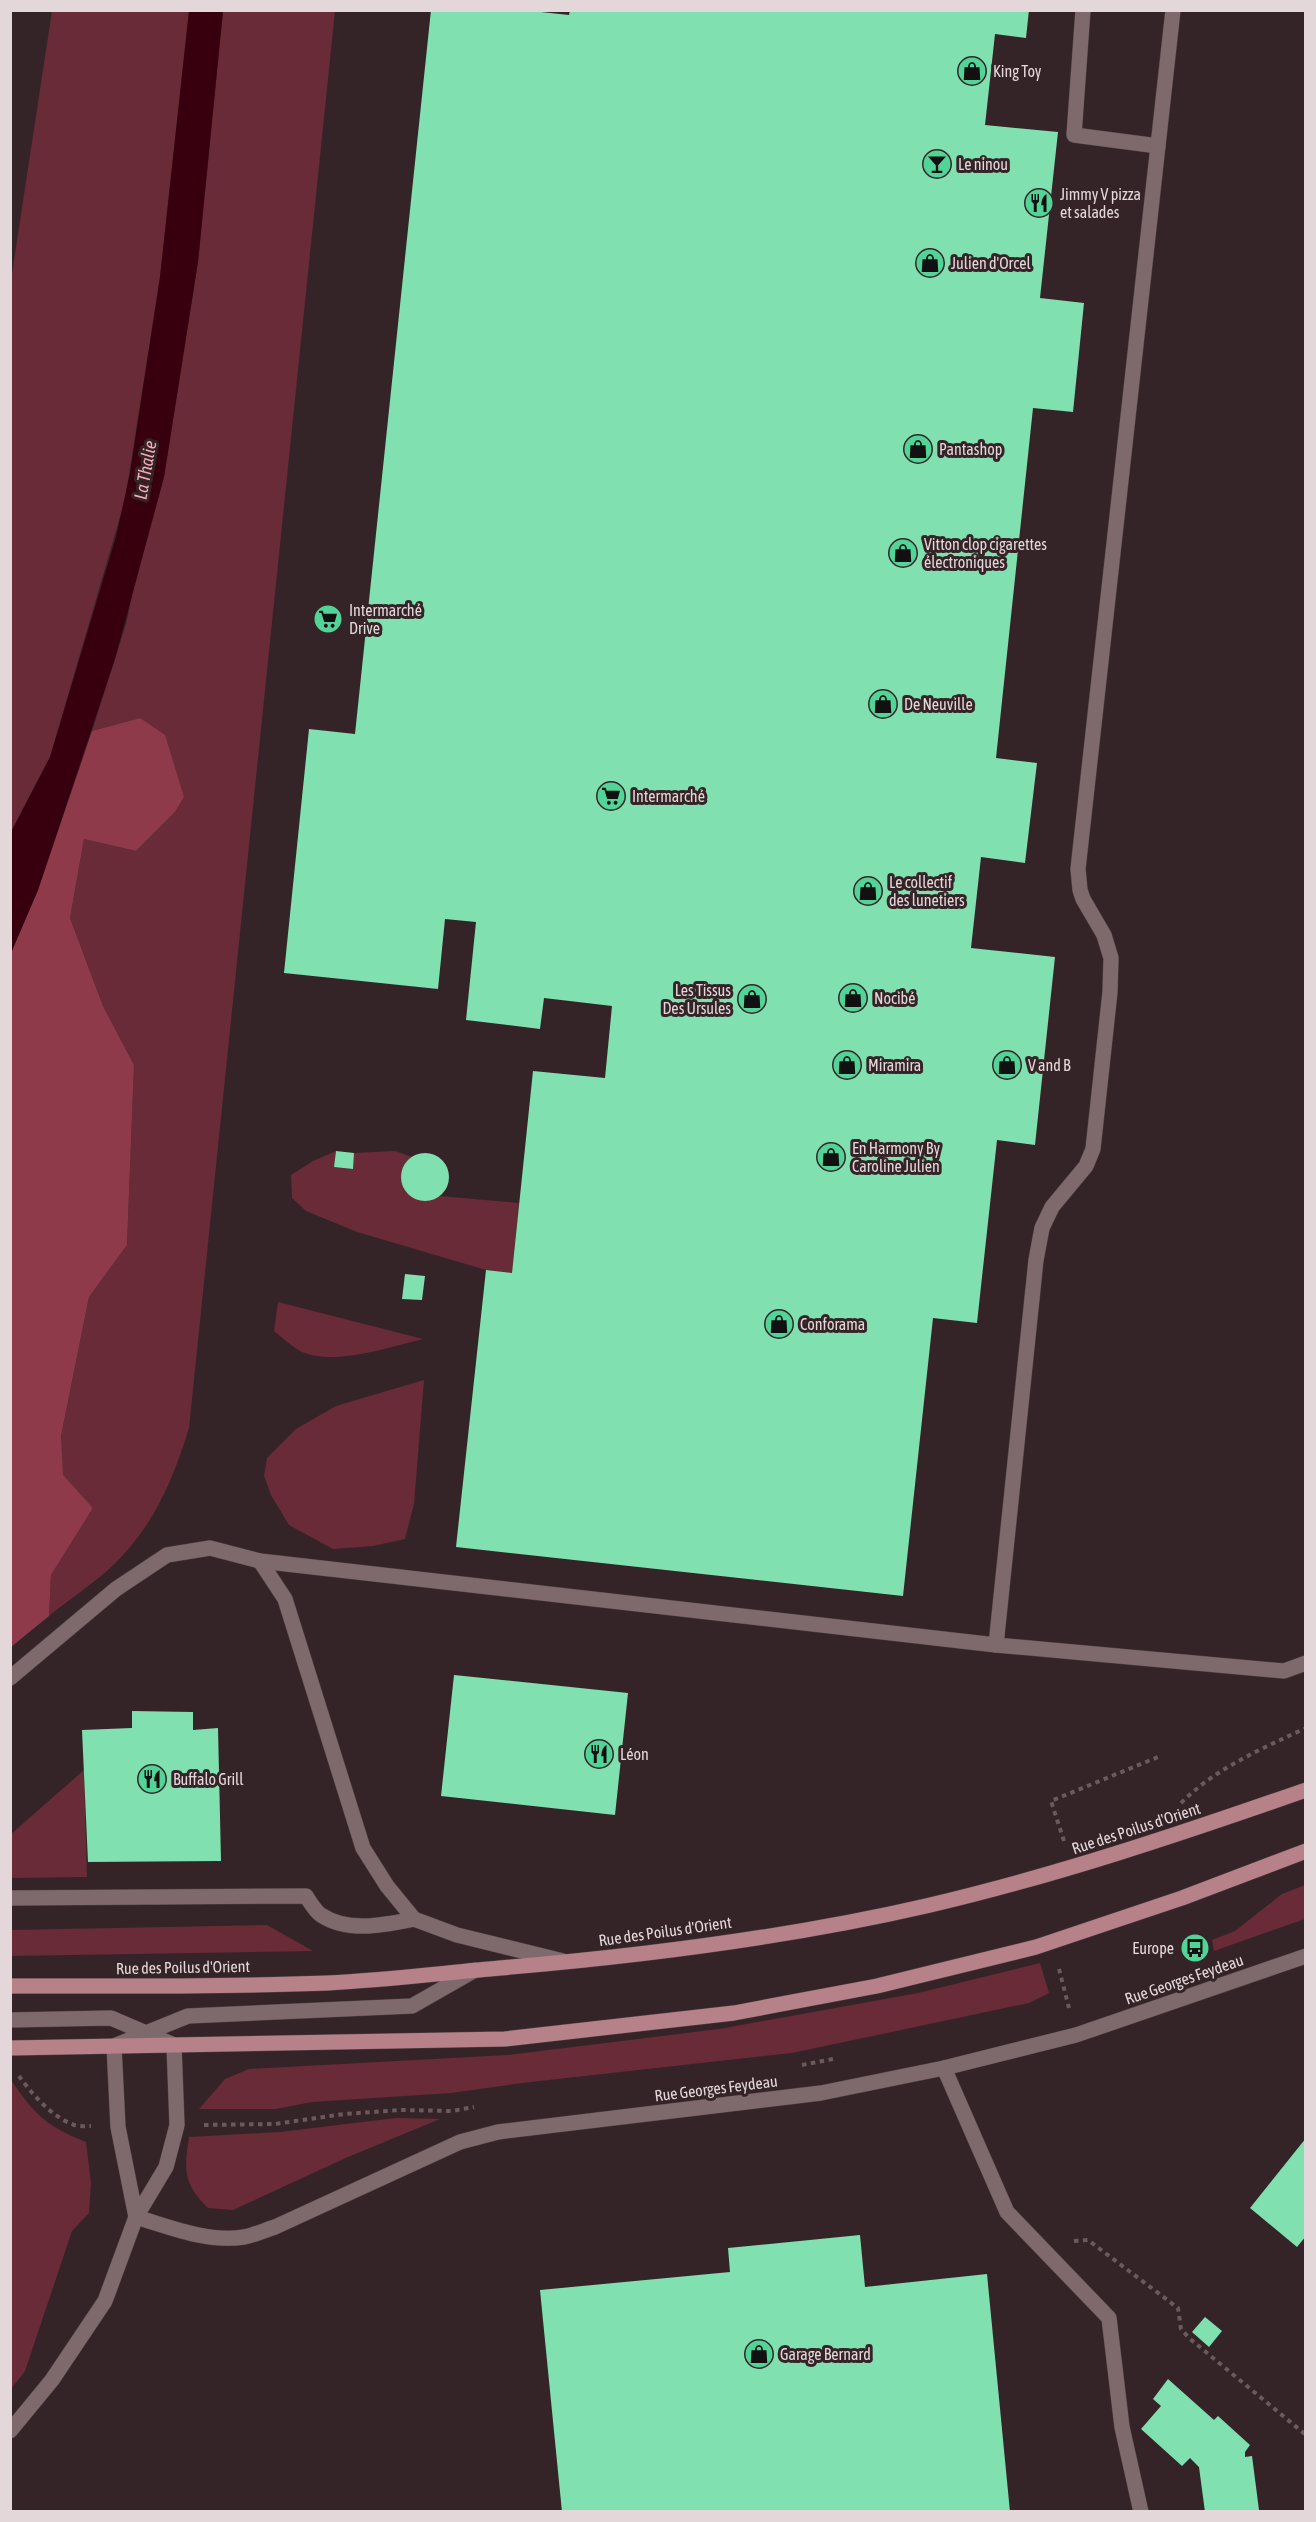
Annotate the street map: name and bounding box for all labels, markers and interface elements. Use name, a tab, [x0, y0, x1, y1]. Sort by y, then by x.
shop icon: King Toy	[956, 55, 988, 87]
place label: King Toy	[993, 62, 1042, 81]
bar icon: Le ninou	[921, 148, 953, 180]
place label: Le ninou	[958, 155, 1008, 173]
place label: Jimmy V pizza et salades	[1060, 185, 1141, 221]
restaurant icon: Jimmy V pizza et salades	[1023, 187, 1055, 219]
shop icon: Julien d'Orcel	[914, 247, 946, 279]
place label: Julien d'Orcel	[951, 254, 1031, 272]
shop icon: Pantashop	[902, 433, 934, 465]
water label: La Thalie	[129, 439, 161, 501]
place label: Pantashop	[939, 440, 1002, 459]
place label: Vitton clop cigarettes électroniques	[924, 535, 1047, 572]
shop icon: Vitton clop cigarettes électroniques	[887, 537, 919, 569]
place label: Intermarché Drive	[349, 601, 422, 637]
supermarket icon: Intermarché Drive	[312, 603, 344, 635]
shop icon: De Neuville	[867, 688, 899, 720]
place label: De Neuville	[904, 695, 973, 713]
supermarket icon: Intermarché	[595, 780, 627, 812]
place label: Intermarché	[632, 787, 705, 805]
place label: Le collectif des lunetiers	[889, 873, 965, 909]
shop icon: Le collectif des lunetiers	[852, 875, 884, 907]
place label: Les Tissus Des Ursules	[662, 981, 731, 1017]
shop icon: Nocibé	[837, 982, 869, 1014]
shop icon: Les Tissus Des Ursules	[736, 983, 768, 1015]
place label: Nocibé	[874, 989, 915, 1007]
shop icon: Miramira	[831, 1049, 863, 1081]
shop icon: V and B	[991, 1049, 1023, 1081]
place label: Miramira	[868, 1056, 921, 1074]
place label: V and B	[1028, 1056, 1071, 1074]
place label: En Harmony By Caroline Julien	[852, 1139, 940, 1175]
shop icon: En Harmony By Caroline Julien	[815, 1141, 847, 1173]
shop icon: Conforama	[763, 1308, 795, 1340]
place label: Conforama	[800, 1315, 865, 1333]
restaurant icon: Léon	[583, 1738, 615, 1770]
place label: Léon	[620, 1745, 649, 1763]
restaurant icon: Buffalo Grill	[136, 1763, 168, 1795]
place label: Buffalo Grill	[173, 1770, 244, 1788]
street label: Rue des Poilus d'Orient	[1069, 1799, 1203, 1857]
street label: Rue des Poilus d'Orient	[597, 1913, 733, 1949]
bus stop icon: Europe	[1179, 1932, 1211, 1964]
place label: Europe	[1132, 1939, 1174, 1958]
street label: Rue Georges Feydeau	[1122, 1950, 1246, 2009]
street label: Rue des Poilus d'Orient	[116, 1957, 251, 1977]
street label: Rue Georges Feydeau	[653, 2072, 779, 2105]
shop icon: Garage Bernard	[743, 2338, 775, 2370]
place label: Garage Bernard	[780, 2345, 871, 2364]

